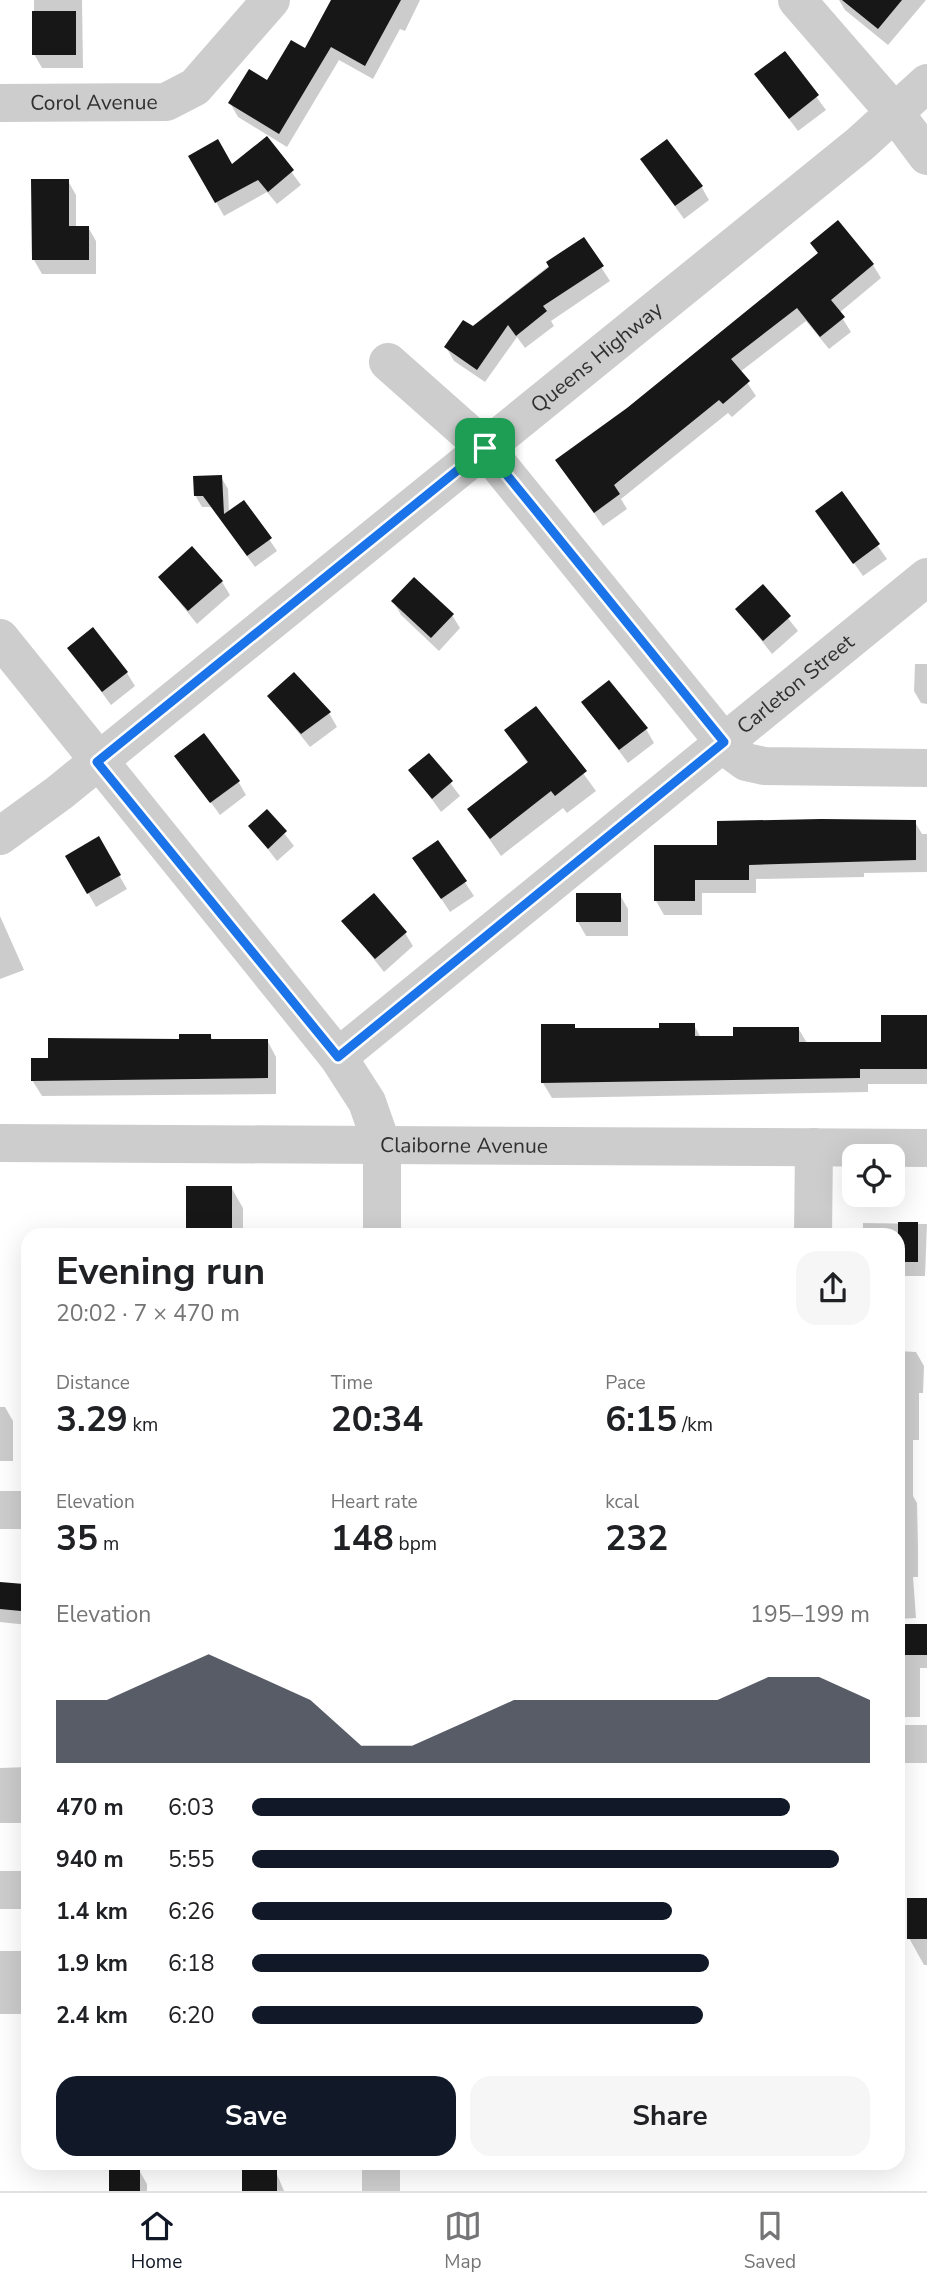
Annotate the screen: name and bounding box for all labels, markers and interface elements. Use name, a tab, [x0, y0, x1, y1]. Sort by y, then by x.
street label: Corol Avenue	[30, 88, 158, 117]
street label: Queens Highway	[525, 295, 669, 419]
pin	[455, 418, 515, 478]
icon: arrive	[466, 429, 504, 467]
street label: Carleton Street	[731, 628, 860, 740]
street label: Claiborne Avenue	[380, 1131, 548, 1160]
map controls	[842, 1144, 905, 1207]
button: locate	[842, 1144, 905, 1207]
text: Evening run	[56, 1246, 265, 1297]
button: share	[796, 1251, 870, 1325]
text: 20:02 · 7 × 470 m	[56, 1298, 240, 1329]
text: Distance	[56, 1370, 130, 1396]
text: Time	[331, 1370, 373, 1396]
text: Pace	[605, 1370, 646, 1396]
text: 3.29	[56, 1396, 128, 1443]
text: 20:34	[331, 1396, 423, 1443]
text: 6:15	[605, 1396, 677, 1443]
text: km	[128, 1412, 158, 1438]
text: /km	[677, 1412, 713, 1438]
text: Elevation	[56, 1489, 135, 1515]
text: Heart rate	[331, 1489, 418, 1515]
text: kcal	[605, 1489, 639, 1515]
text: 35	[56, 1515, 98, 1562]
text: 148	[331, 1515, 394, 1562]
text: 232	[605, 1515, 668, 1562]
text: m	[98, 1531, 119, 1557]
text: bpm	[394, 1531, 437, 1557]
text: Elevation	[56, 1599, 151, 1630]
text: 195–199 m	[750, 1599, 870, 1630]
text: 470 m	[56, 1792, 124, 1823]
text: 6:03	[168, 1792, 215, 1823]
text: 940 m	[56, 1844, 124, 1875]
text: 5:55	[168, 1844, 215, 1875]
text: 1.4 km	[56, 1896, 128, 1927]
text: 6:26	[168, 1896, 215, 1927]
text: 1.9 km	[56, 1948, 128, 1979]
text: 6:18	[168, 1948, 215, 1979]
text: 2.4 km	[56, 2000, 128, 2031]
text: 6:20	[168, 2000, 215, 2031]
button: Save	[56, 2076, 456, 2156]
button: Share	[470, 2076, 870, 2156]
tab: Home	[131, 2207, 182, 2275]
tab: Map	[444, 2207, 482, 2275]
tab: Saved	[744, 2207, 796, 2275]

